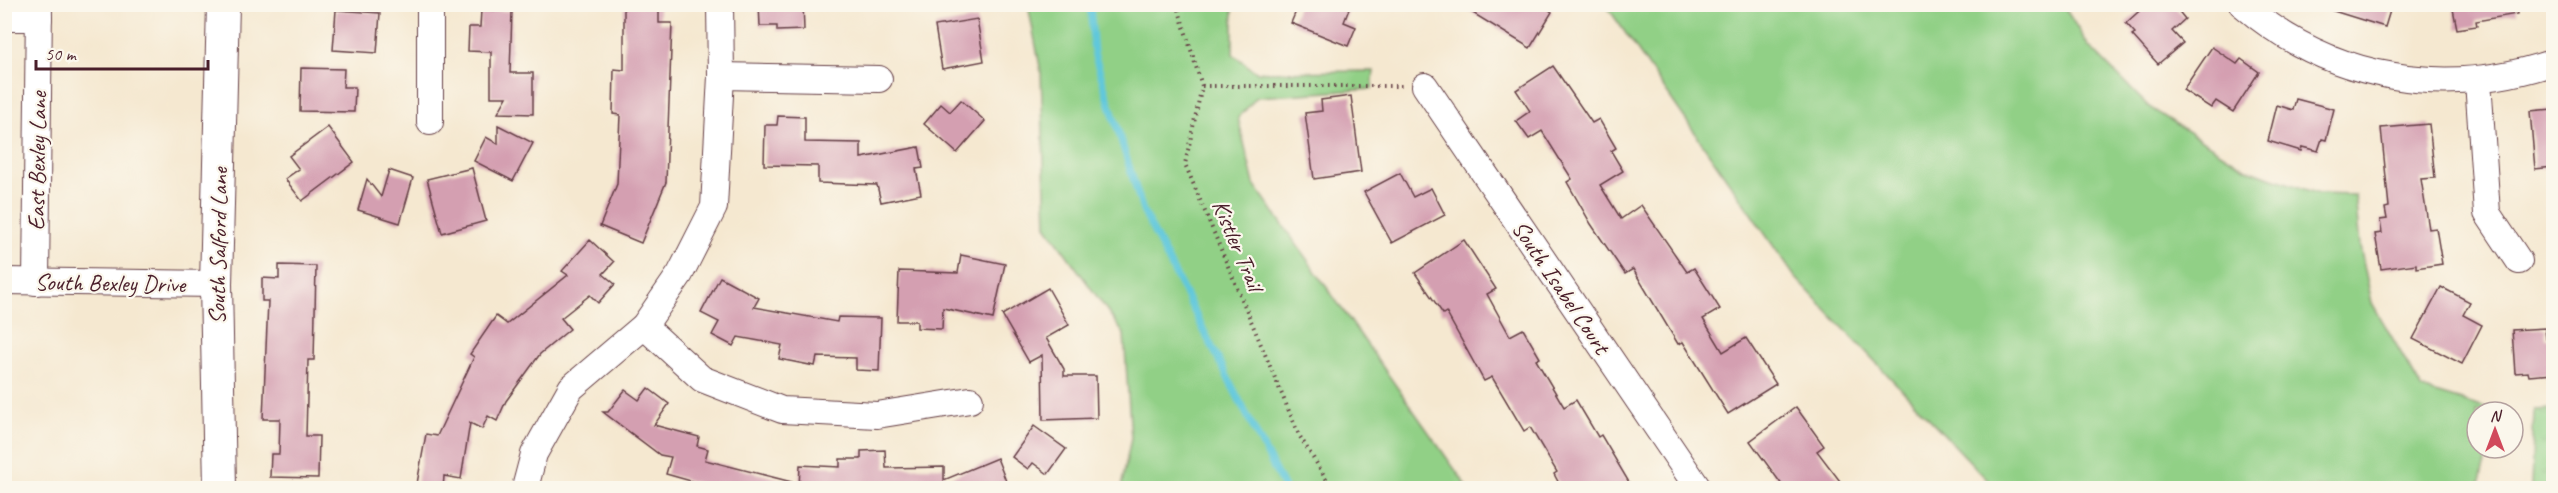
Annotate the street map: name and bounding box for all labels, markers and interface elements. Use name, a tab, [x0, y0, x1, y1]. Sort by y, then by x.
scale bar	[36, 33, 208, 71]
text: 50 m	[45, 43, 78, 65]
street label: East Bexley Lane	[21, 89, 53, 231]
street label: South Salford Lane	[202, 165, 234, 325]
street label: Kistler Trail	[1205, 195, 1272, 299]
street label: South Isabel Court	[1505, 215, 1618, 361]
street label: South Bexley Drive	[35, 267, 188, 299]
north arrow	[2465, 400, 2525, 460]
text: N	[2490, 406, 2503, 426]

